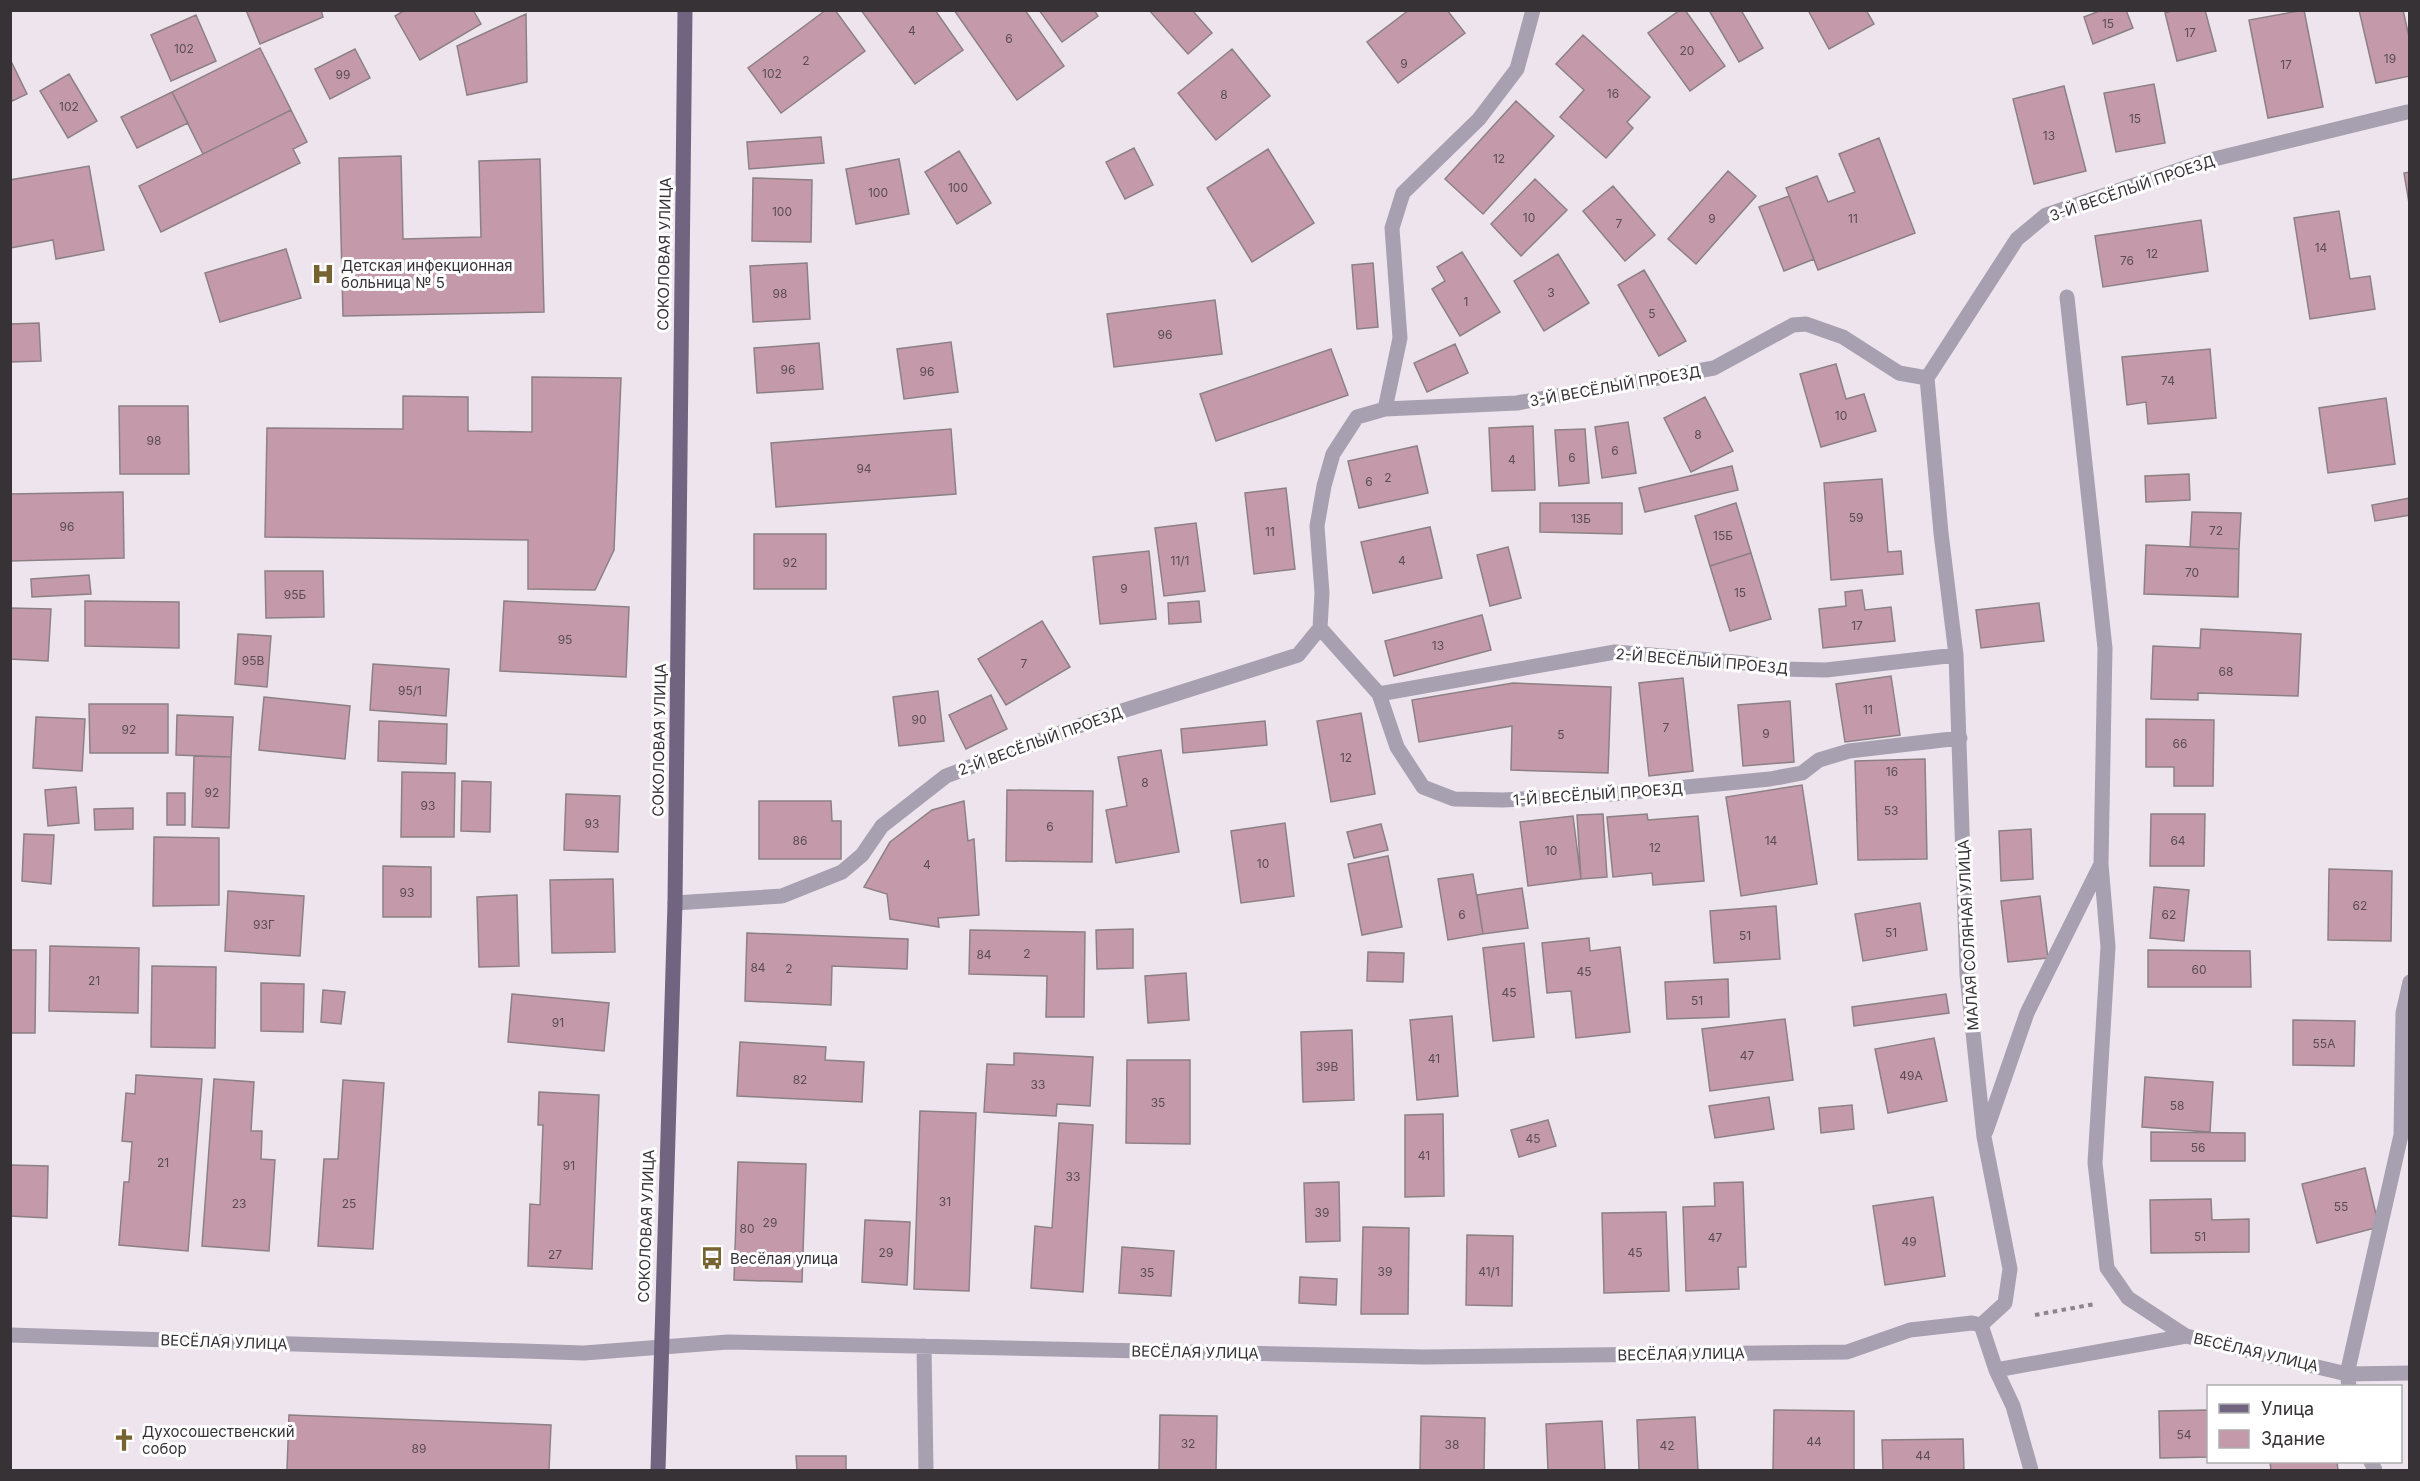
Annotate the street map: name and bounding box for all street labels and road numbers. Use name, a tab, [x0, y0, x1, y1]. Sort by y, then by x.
street label: 3-Й ВЕСЁЛЫЙ ПРОЕЗД	[2047, 151, 2217, 225]
street label: СОКОЛОВАЯ УЛИЦА	[653, 177, 675, 331]
street label: 3-Й ВЕСЁЛЫЙ ПРОЕЗД	[1528, 362, 1702, 410]
street label: 2-Й ВЕСЁЛЫЙ ПРОЕЗД	[1615, 644, 1789, 678]
street label: СОКОЛОВАЯ УЛИЦА	[648, 663, 670, 817]
street label: 2-Й ВЕСЁЛЫЙ ПРОЕЗД	[955, 702, 1125, 780]
street label: 1-Й ВЕСЁЛЫЙ ПРОЕЗД	[1513, 779, 1683, 809]
street label: МАЛАЯ СОЛЯНАЯ УЛИЦА	[1954, 839, 1982, 1031]
street label: СОКОЛОВАЯ УЛИЦА	[634, 1149, 658, 1303]
street label: ВЕСЁЛАЯ УЛИЦА	[2192, 1328, 2320, 1376]
street label: ВЕСЁЛАЯ УЛИЦА	[160, 1330, 288, 1354]
street label: ВЕСЁЛАЯ УЛИЦА	[1131, 1341, 1259, 1363]
street label: ВЕСЁЛАЯ УЛИЦА	[1617, 1343, 1745, 1365]

